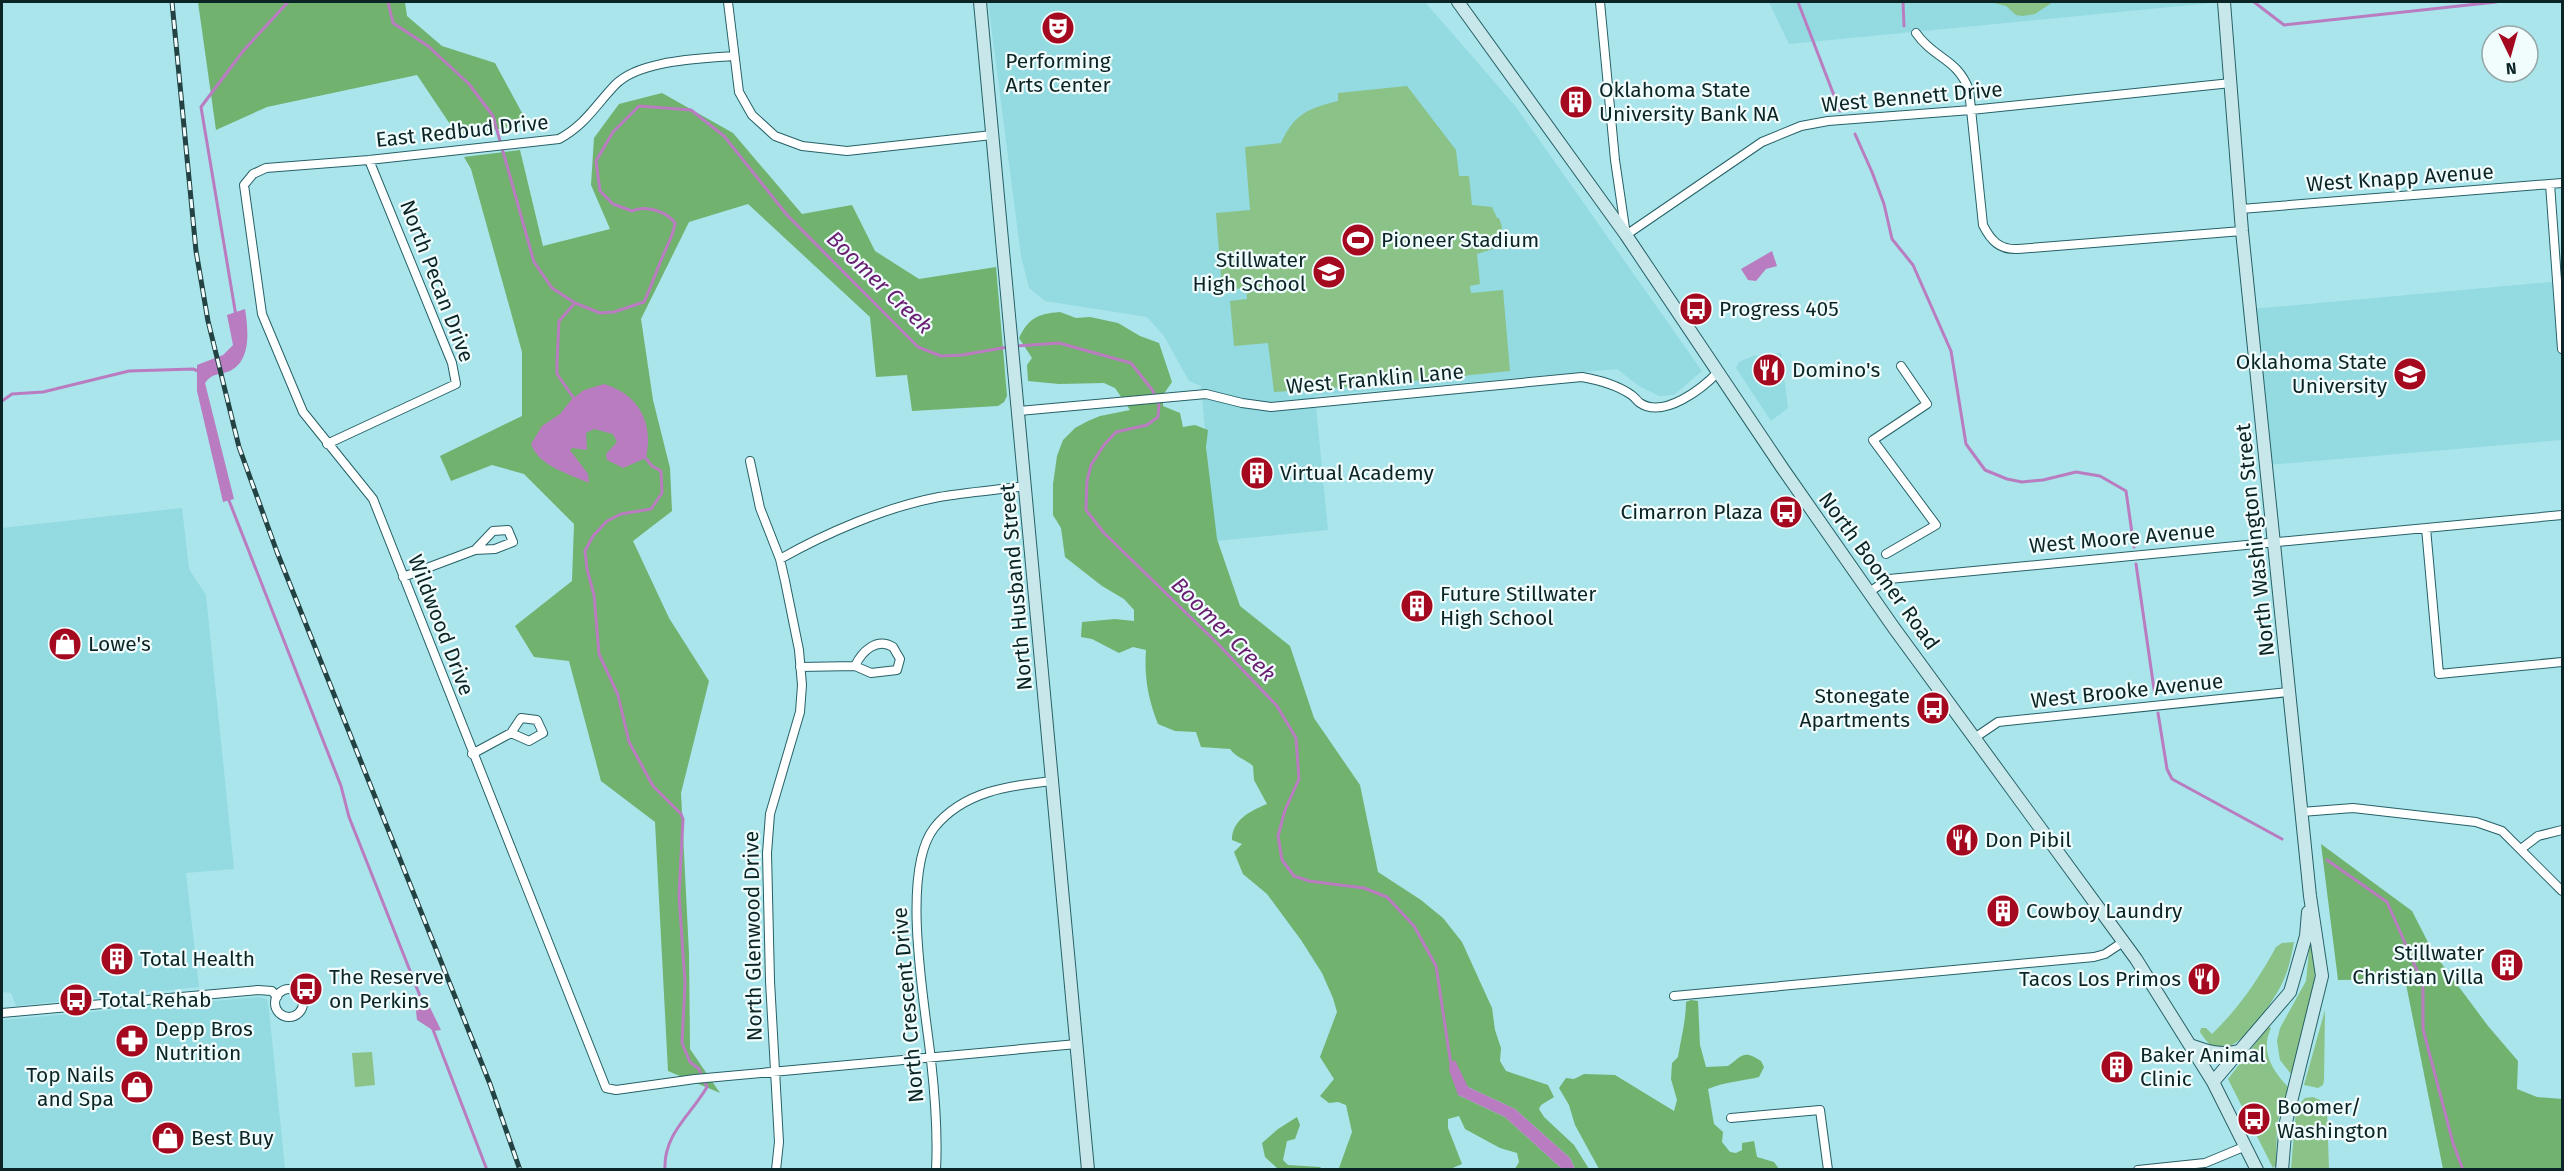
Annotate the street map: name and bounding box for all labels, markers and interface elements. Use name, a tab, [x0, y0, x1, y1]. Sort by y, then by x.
theatre icon: Performing Arts Center	[1040, 10, 1076, 46]
north arrow	[2480, 24, 2540, 84]
place label: Performing Arts Center	[1005, 48, 1111, 98]
text: N	[2505, 59, 2517, 78]
street label: West Bennett Drive	[1820, 76, 2004, 118]
place label: Oklahoma State University Bank NA	[1599, 77, 1779, 127]
building icon: Oklahoma State University Bank NA	[1558, 84, 1594, 120]
street label: East Redbud Drive	[374, 109, 550, 153]
street label: West Knapp Avenue	[2305, 158, 2495, 198]
street label: North Pecan Drive	[394, 196, 480, 366]
sports icon: Pioneer Stadium	[1340, 222, 1376, 258]
water label: Boomer Creek	[821, 225, 938, 340]
place label: Pioneer Stadium	[1381, 227, 1539, 253]
place label: Stillwater High School	[1193, 247, 1306, 297]
school or university icon: Stillwater High School	[1311, 254, 1347, 290]
bus stop icon: Progress 405	[1678, 291, 1714, 327]
place label: Progress 405	[1719, 296, 1839, 322]
place label: Oklahoma State University	[2236, 349, 2388, 399]
restaurant icon: Domino's	[1751, 352, 1787, 388]
school or university icon: Oklahoma State University	[2392, 356, 2428, 392]
place label: Domino's	[1792, 357, 1880, 383]
street label: West Franklin Lane	[1285, 358, 1465, 400]
street label: North Washington Street	[2230, 422, 2280, 658]
building icon: Virtual Academy	[1239, 455, 1275, 491]
place label: Virtual Academy	[1280, 460, 1435, 486]
street label: North Husband Street	[994, 482, 1038, 692]
street label: North Boomer Road	[1813, 487, 1945, 655]
bus stop icon: Cimarron Plaza	[1768, 494, 1804, 530]
place label: Cimarron Plaza	[1620, 499, 1763, 525]
street label: West Moore Avenue	[2028, 517, 2216, 559]
street label: Wildwood Drive	[402, 551, 480, 699]
water label: Boomer Creek	[1166, 571, 1282, 687]
place label: Future Stillwater High School	[1440, 581, 1596, 631]
building icon: Future Stillwater High School	[1399, 588, 1435, 624]
shop icon: Lowe's	[47, 626, 83, 662]
place label: Lowe's	[88, 631, 151, 657]
street label: West Brooke Avenue	[2029, 668, 2225, 714]
place label: Stonegate Apartments	[1799, 683, 1910, 733]
bus stop icon: Stonegate Apartments	[1915, 690, 1951, 726]
restaurant icon: Don Pibil	[1944, 822, 1980, 858]
place label: Don Pibil	[1985, 827, 2071, 853]
street label: North Glenwood Drive	[738, 831, 768, 1041]
building icon: Cowboy Laundry	[1985, 893, 2021, 929]
place label: Cowboy Laundry	[2026, 898, 2183, 924]
street label: North Crescent Drive	[887, 906, 929, 1104]
place label: Stillwater Christian Villa	[2352, 940, 2484, 990]
building icon: Total Health	[99, 941, 135, 977]
place label: Total Health	[140, 946, 255, 972]
building icon: Stillwater Christian Villa	[2489, 947, 2525, 983]
restaurant icon: Tacos Los Primos	[2186, 961, 2222, 997]
place label: The Reserve on Perkins	[329, 964, 444, 1014]
place label: Tacos Los Primos	[2019, 966, 2181, 992]
bus stop icon: The Reserve on Perkins	[288, 971, 324, 1007]
bus stop icon: Total Rehab	[58, 982, 94, 1018]
place label: Total Rehab	[99, 987, 211, 1013]
place label: Depp Bros Nutrition	[155, 1016, 253, 1066]
pharmacy icon: Depp Bros Nutrition	[114, 1023, 150, 1059]
place label: Baker Animal Clinic	[2140, 1042, 2266, 1092]
building icon: Baker Animal Clinic	[2099, 1049, 2135, 1085]
place label: Top Nails and Spa	[26, 1062, 114, 1112]
shop icon: Top Nails and Spa	[119, 1069, 155, 1105]
place label: Boomer/ Washington	[2277, 1094, 2388, 1144]
bus stop icon: Boomer/ Washington	[2236, 1101, 2272, 1137]
shop icon: Best Buy	[150, 1120, 186, 1156]
place label: Best Buy	[191, 1125, 274, 1151]

